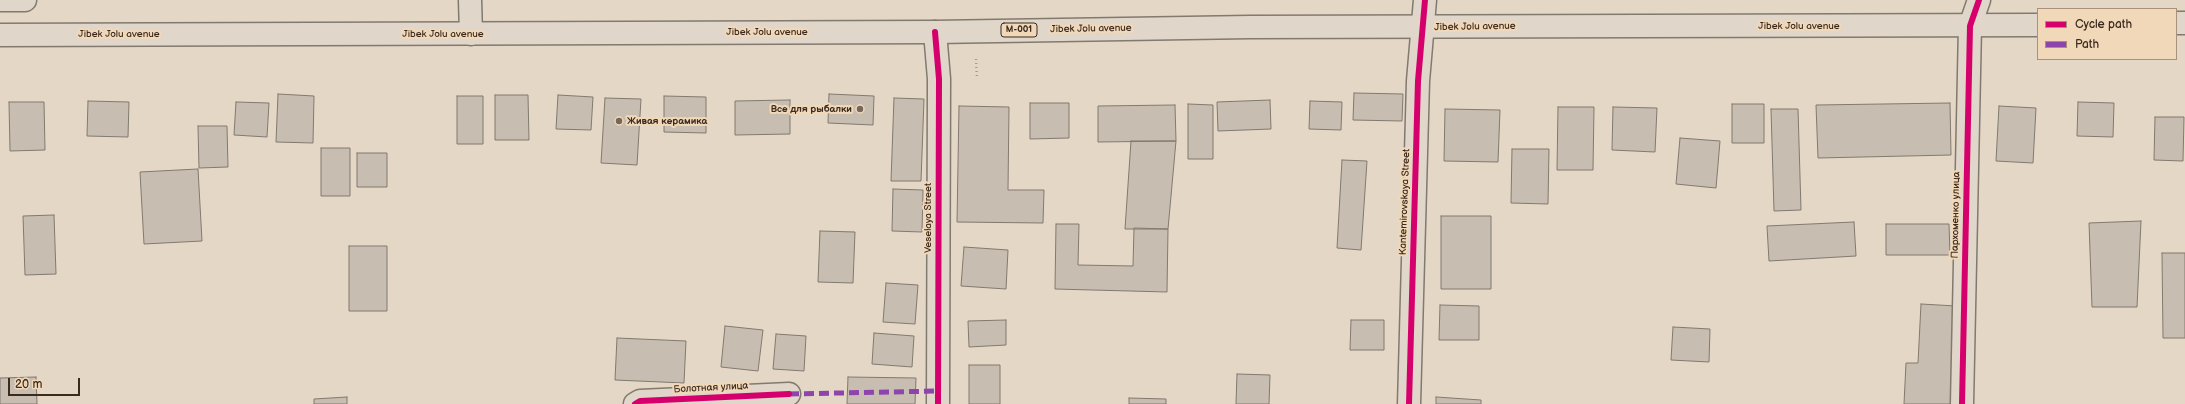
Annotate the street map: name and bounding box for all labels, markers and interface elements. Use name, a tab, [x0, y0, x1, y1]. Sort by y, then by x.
legend	[2037, 8, 2177, 60]
text: Cycle path	[2075, 17, 2132, 32]
street label: Jibek Jolu avenue	[1434, 20, 1516, 34]
street label: Jibek Jolu avenue	[1758, 20, 1840, 32]
street label: Jibek Jolu avenue	[1050, 22, 1132, 36]
road number: М-001	[1001, 23, 1037, 37]
street label: Jibek Jolu avenue	[726, 26, 808, 38]
street label: Jibek Jolu avenue	[78, 28, 160, 40]
street label: Jibek Jolu avenue	[402, 28, 484, 40]
text: Path	[2075, 37, 2099, 52]
place label: Все для рыбалки	[771, 103, 852, 115]
marker: Все для рыбалки	[855, 104, 865, 114]
place label: Живая керамика	[627, 115, 707, 127]
marker: Живая керамика	[614, 116, 624, 126]
street label: Kantemirovskaya Street	[1397, 149, 1413, 255]
street label: Пархоменко улица	[1949, 171, 1963, 259]
street label: Veselaya Street	[922, 183, 934, 253]
scale bar	[10, 370, 82, 396]
text: 20 m	[15, 377, 42, 392]
street label: Болотная улица	[673, 380, 749, 396]

